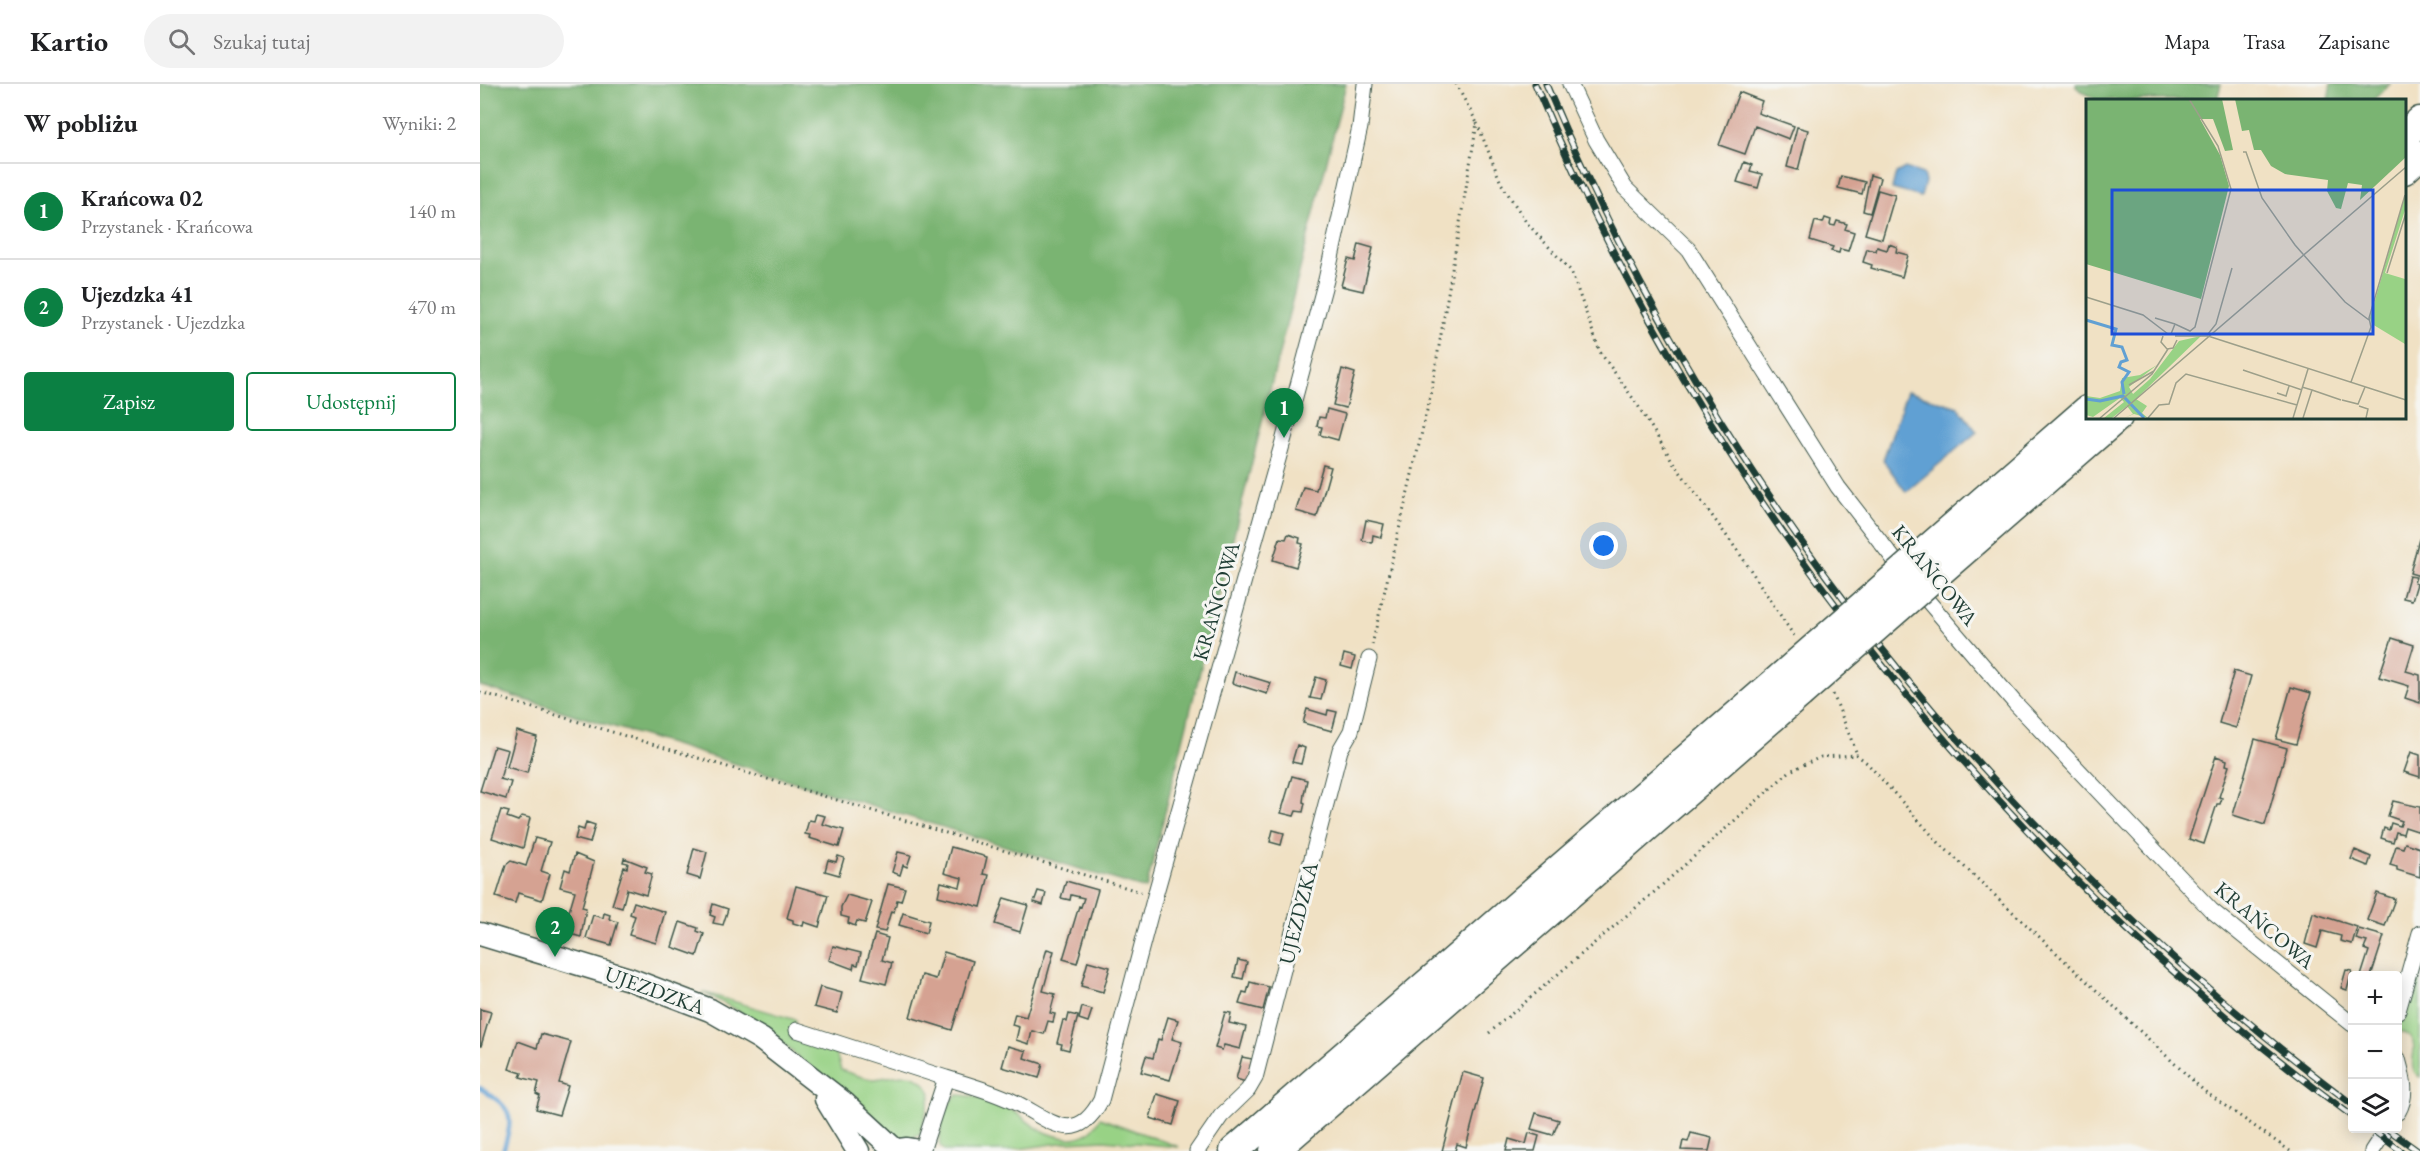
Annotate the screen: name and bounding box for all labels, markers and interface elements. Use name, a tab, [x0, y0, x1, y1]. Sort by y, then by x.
search box	[144, 14, 564, 68]
text: Kartio	[30, 23, 108, 59]
icon: search	[165, 25, 198, 58]
text: Szukaj tutaj	[213, 27, 310, 56]
text: Mapa	[2164, 28, 2210, 55]
text: Trasa	[2243, 28, 2285, 55]
text: Zapisane	[2318, 28, 2390, 55]
inset map	[2086, 99, 2405, 418]
text: W pobliżu	[24, 106, 138, 140]
text: Wyniki: 2	[383, 110, 456, 136]
text: Krańcowa 02	[81, 184, 203, 213]
text: 1	[38, 198, 49, 224]
text: 140 m	[408, 198, 456, 224]
text: Przystanek · Krańcowa	[81, 213, 253, 239]
text: Ujezdzka 41	[81, 280, 194, 309]
text: 2	[38, 294, 49, 320]
text: 470 m	[408, 294, 456, 320]
text: Przystanek · Ujezdzka	[81, 309, 245, 335]
button: Zapisz	[24, 372, 234, 431]
button: Udostępnij	[246, 372, 456, 431]
pin: 1	[1264, 388, 1304, 438]
street label: KRAŃCOWA	[1886, 519, 1984, 631]
your location	[1589, 531, 1618, 560]
street label: KRAŃCOWA	[1186, 538, 1246, 664]
street label: UJEZDZKA	[1272, 859, 1324, 967]
street label: KRAŃCOWA	[2209, 875, 2321, 975]
pin: 2	[536, 908, 574, 957]
street label: UJEZDZKA	[601, 959, 709, 1021]
map controls	[2348, 971, 2402, 1133]
button: +	[2348, 971, 2402, 1025]
button: −	[2348, 1025, 2402, 1079]
button: layers	[2348, 1079, 2402, 1133]

